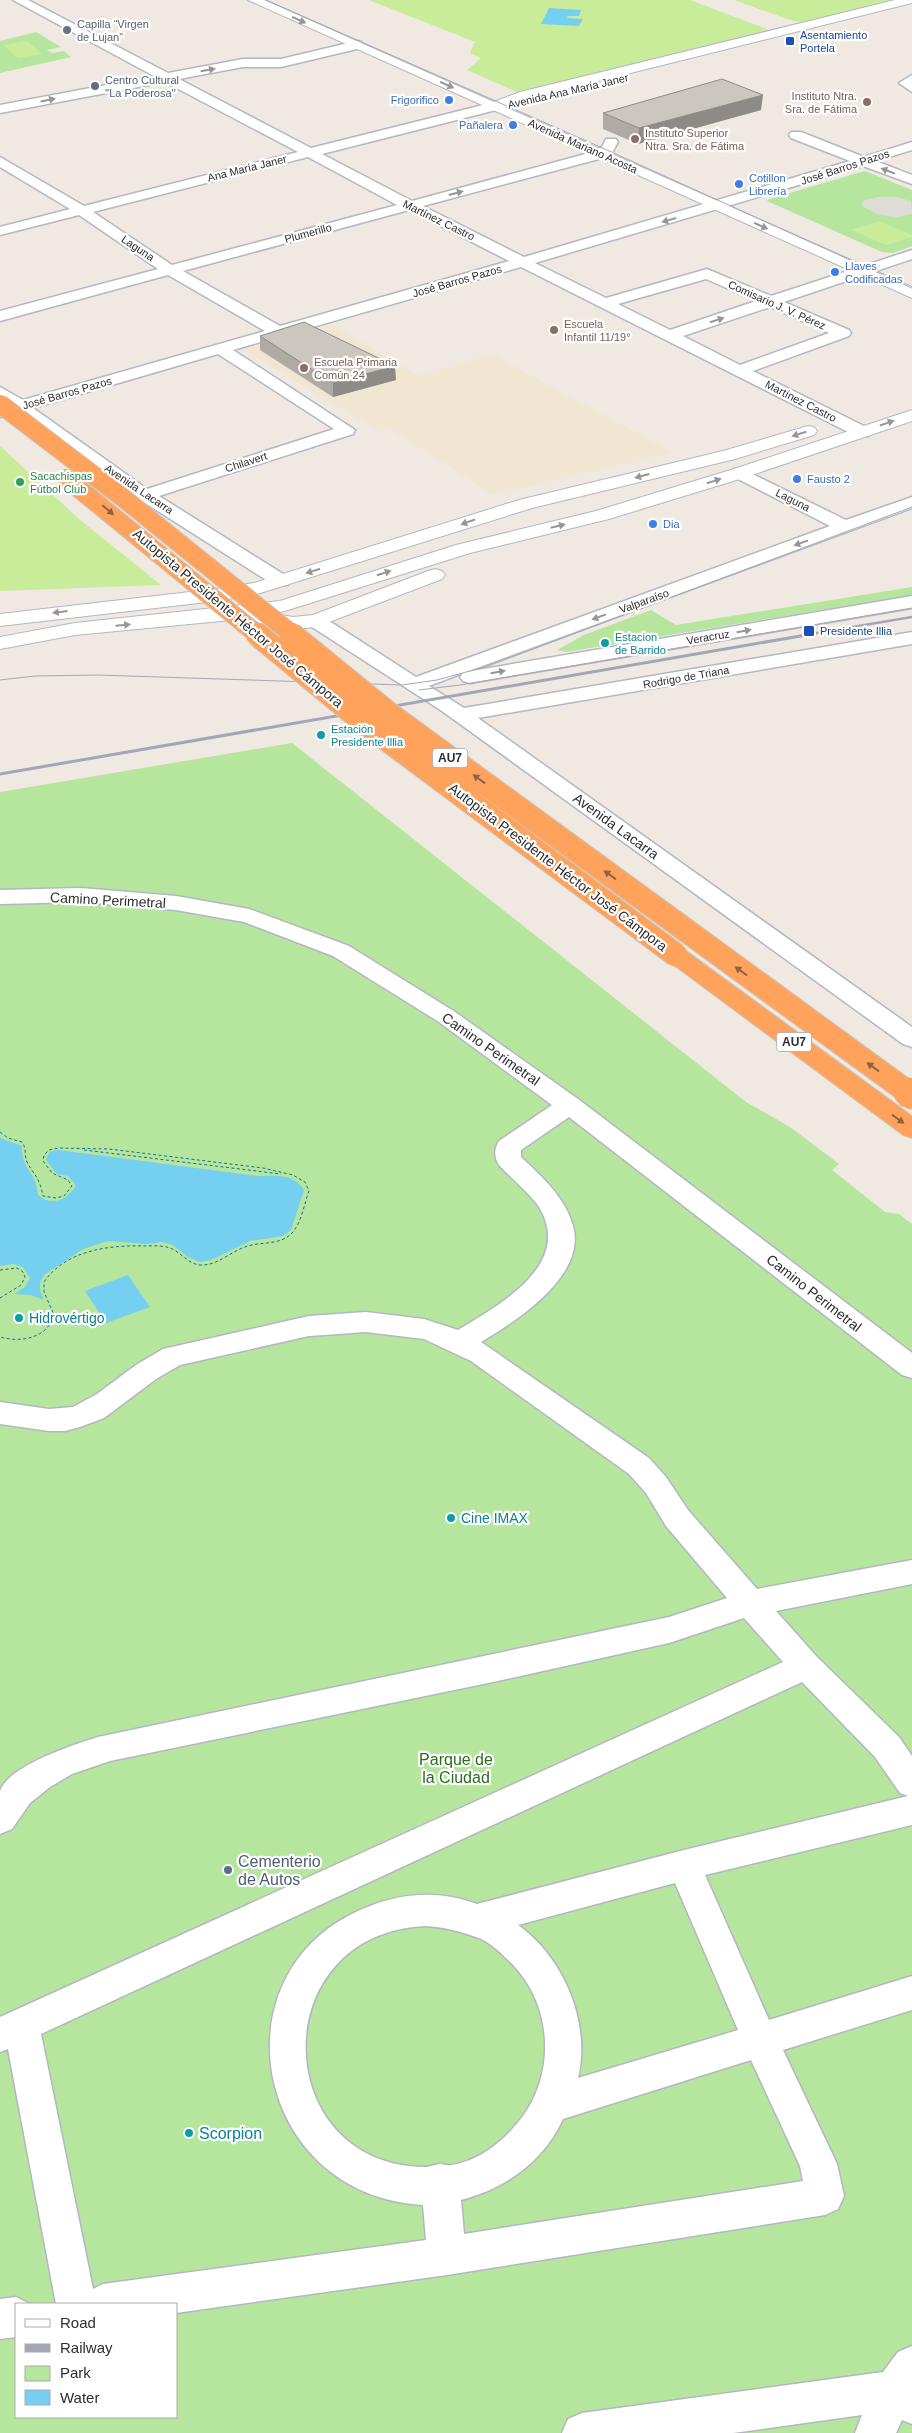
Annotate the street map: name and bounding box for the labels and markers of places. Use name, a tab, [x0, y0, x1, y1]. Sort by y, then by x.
place label: Capilla “Virgen de Lujan”	[77, 18, 149, 43]
marker: Capilla “Virgen de Lujan”	[61, 24, 73, 36]
place label: Asentamiento Portela	[800, 29, 867, 54]
marker: Asentamiento Portela	[784, 35, 796, 47]
place label: Centro Cultural ''La Poderosa''	[105, 74, 179, 99]
marker: Centro Cultural ''La Poderosa''	[89, 80, 101, 92]
place label: Instituto Ntra. Sra. de Fátima	[785, 90, 858, 115]
place label: Frigorifico	[391, 94, 439, 106]
marker: Frigorifico	[443, 94, 455, 106]
marker: Instituto Ntra. Sra. de Fátima	[861, 96, 873, 108]
place label: Pañalera	[459, 119, 504, 131]
marker: Pañalera	[507, 119, 519, 131]
place label: Instituto Superior Ntra. Sra. de Fátima	[645, 127, 745, 152]
marker: Instituto Superior Ntra. Sra. de Fátima	[629, 133, 641, 145]
place label: Cotillon Librería	[749, 172, 787, 197]
marker: Cotillon Librería	[733, 178, 745, 190]
place label: Llaves Codificadas	[845, 260, 903, 285]
marker: Llaves Codificadas	[829, 266, 841, 278]
place label: Escuela Infantil 11/19°	[564, 318, 631, 343]
marker: Escuela Infantil 11/19°	[548, 324, 560, 336]
place label: Escuela Primaria Común 24	[314, 356, 398, 381]
marker: Escuela Primaria Común 24	[298, 362, 310, 374]
place label: Sacachispas Fútbol Club	[30, 470, 93, 495]
marker: Fausto 2	[791, 473, 803, 485]
place label: Fausto 2	[807, 473, 850, 485]
marker: Sacachispas Fútbol Club	[14, 476, 26, 488]
marker: Dia	[647, 518, 659, 530]
place label: Dia	[663, 518, 680, 530]
marker: Presidente Illia	[802, 624, 816, 638]
place label: Presidente Illia	[820, 625, 893, 637]
place label: Estacion de Barrido	[615, 631, 666, 656]
marker: Estacion de Barrido	[599, 637, 611, 649]
place label: Estación Presidente Illia	[331, 723, 404, 748]
marker: Estación Presidente Illia	[315, 729, 327, 741]
place label: Hidrovértigo	[29, 1310, 105, 1326]
marker: Hidrovértigo	[13, 1312, 25, 1324]
place label: Cine IMAX	[461, 1510, 529, 1526]
marker: Cine IMAX	[445, 1512, 457, 1524]
place label: Cementerio de Autos	[238, 1853, 321, 1888]
marker: Cementerio de Autos	[222, 1864, 234, 1876]
place label: Scorpion	[199, 2125, 262, 2142]
marker: Scorpion	[183, 2127, 195, 2139]

